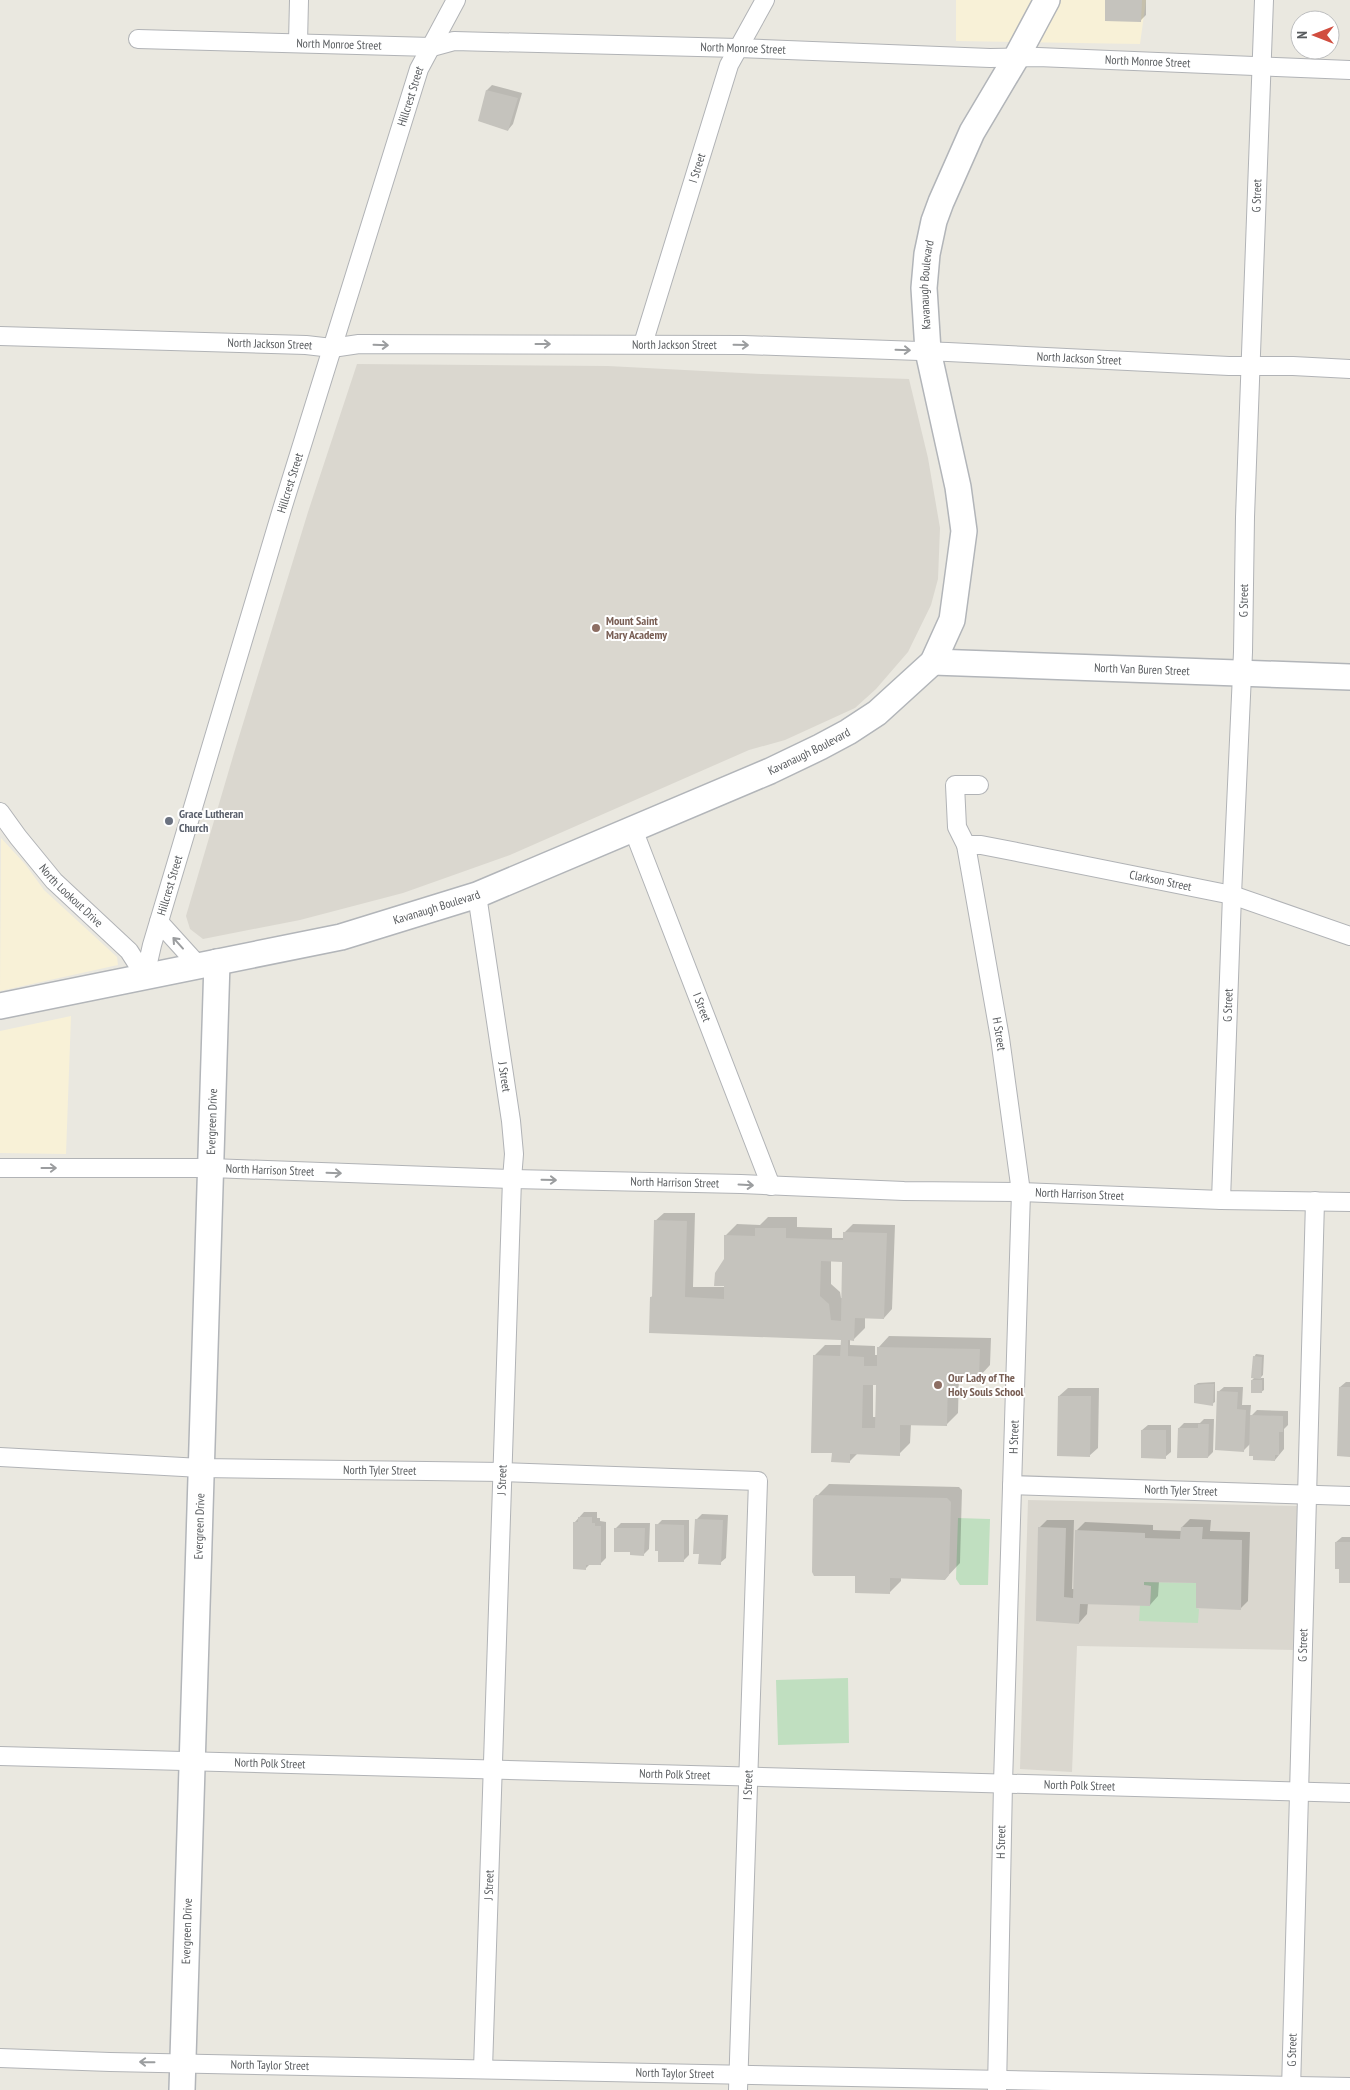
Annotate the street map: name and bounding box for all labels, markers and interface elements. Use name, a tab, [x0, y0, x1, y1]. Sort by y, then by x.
north arrow	[1290, 10, 1340, 60]
text: N	[1293, 31, 1311, 39]
street label: North Monroe Street	[296, 35, 383, 53]
street label: North Monroe Street	[700, 39, 787, 57]
street label: North Monroe Street	[1105, 52, 1191, 70]
street label: Hillcrest Street	[394, 62, 427, 128]
street label: I Street	[685, 151, 709, 185]
street label: G Street	[1248, 178, 1264, 213]
street label: Kavanaugh Boulevard	[916, 239, 937, 330]
street label: North Jackson Street	[227, 335, 314, 353]
street label: North Jackson Street	[632, 337, 718, 352]
one-way arrow	[535, 339, 551, 349]
one-way arrow	[372, 340, 389, 350]
one-way arrow	[732, 340, 748, 350]
one-way arrow	[895, 346, 911, 355]
street label: North Jackson Street	[1036, 348, 1123, 368]
street label: Hillcrest Street	[273, 450, 306, 515]
street label: G Street	[1236, 583, 1251, 617]
place label: Mount Saint Mary Academy	[606, 613, 667, 642]
marker: Mount Saint Mary Academy	[590, 622, 602, 634]
street label: North Van Buren Street	[1094, 660, 1191, 678]
street label: Kavanaugh Boulevard	[765, 724, 852, 778]
place label: Grace Lutheran Church	[179, 806, 243, 835]
marker: Grace Lutheran Church	[163, 815, 175, 827]
street label: Hillcrest Street	[153, 853, 186, 917]
street label: North Lookout Drive	[36, 861, 106, 930]
street label: Clarkson Street	[1128, 867, 1194, 894]
street label: Kavanaugh Boulevard	[391, 887, 482, 927]
one-way arrow	[172, 937, 184, 950]
street label: G Street	[1219, 987, 1236, 1022]
street label: I Street	[690, 990, 715, 1024]
street label: H Street	[989, 1016, 1010, 1052]
street label: J Street	[495, 1060, 515, 1094]
street label: Evergreen Drive	[203, 1088, 220, 1155]
street label: North Harrison Street	[225, 1161, 315, 1179]
one-way arrow	[40, 1163, 56, 1173]
one-way arrow	[325, 1168, 341, 1177]
street label: North Harrison Street	[630, 1174, 720, 1191]
one-way arrow	[540, 1175, 556, 1185]
one-way arrow	[738, 1180, 754, 1189]
street label: North Harrison Street	[1035, 1185, 1125, 1203]
place label: Our Lady of The Holy Souls School	[948, 1370, 1024, 1399]
marker: Our Lady of The Holy Souls School	[932, 1379, 944, 1391]
street label: H Street	[1005, 1419, 1022, 1454]
street label: North Tyler Street	[343, 1462, 417, 1478]
street label: J Street	[493, 1464, 510, 1496]
street label: North Tyler Street	[1144, 1481, 1218, 1499]
street label: Evergreen Drive	[190, 1493, 208, 1560]
street label: G Street	[1295, 1628, 1310, 1662]
street label: North Polk Street	[234, 1754, 306, 1771]
street label: North Polk Street	[639, 1766, 711, 1782]
street label: I Street	[739, 1769, 756, 1800]
street label: North Polk Street	[1044, 1777, 1116, 1794]
street label: H Street	[993, 1824, 1008, 1859]
street label: J Street	[480, 1869, 497, 1901]
street label: Evergreen Drive	[178, 1898, 195, 1964]
street label: G Street	[1284, 2032, 1300, 2067]
street label: North Taylor Street	[231, 2056, 310, 2073]
one-way arrow	[139, 2057, 155, 2067]
street label: North Taylor Street	[635, 2065, 715, 2081]

